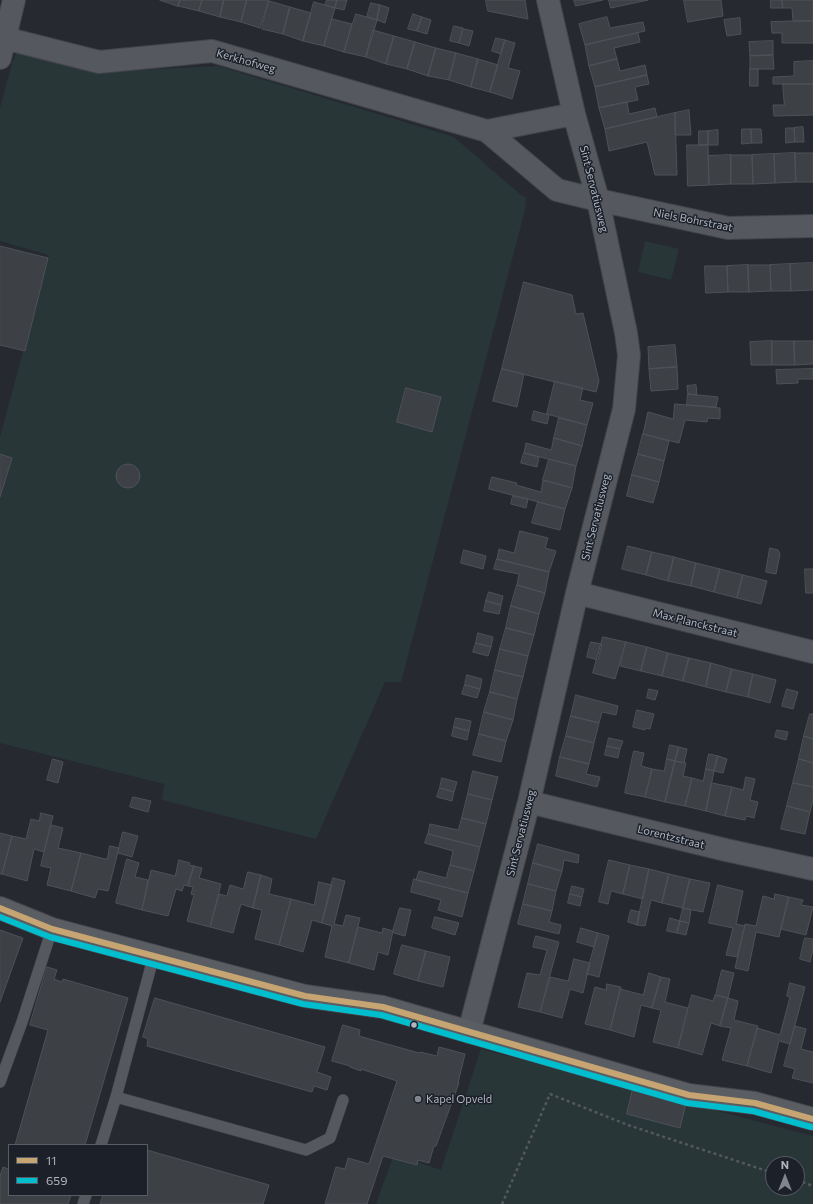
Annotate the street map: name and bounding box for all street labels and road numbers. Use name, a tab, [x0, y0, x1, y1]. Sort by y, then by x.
street label: Kerkhofweg	[215, 46, 277, 76]
street label: Sint Servatiusweg	[577, 144, 611, 234]
street label: Niels Bohrstraat	[652, 206, 734, 234]
street label: Sint Servatiusweg	[579, 472, 613, 562]
street label: Max Planckstraat	[651, 606, 739, 640]
street label: Sint Servatiusweg	[504, 788, 538, 878]
street label: Lorentzstraat	[636, 822, 706, 852]

